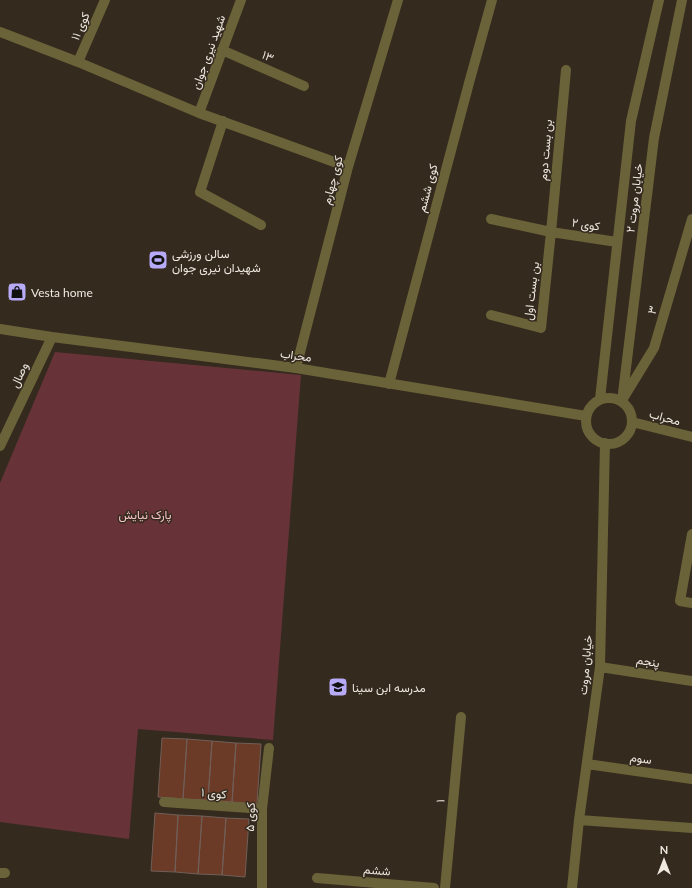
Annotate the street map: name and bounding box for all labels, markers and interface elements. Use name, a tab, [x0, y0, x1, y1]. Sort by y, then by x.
street label: کوی ۱۱	[67, 10, 94, 43]
street label: شهید نیری جوان	[188, 13, 229, 92]
street label: ۱۳	[260, 47, 276, 65]
street label: بن بست دوم	[535, 119, 556, 181]
street label: کوی چهارم	[318, 154, 347, 206]
street label: کوی ششم	[413, 162, 442, 214]
street label: خیابان مروت ۲	[622, 163, 647, 234]
street label: کوی ۲	[571, 214, 601, 235]
place label: سالن ورزشی شهیدان نیری جوان	[172, 246, 261, 276]
sports icon: سالن ورزشی شهیدان نیری جوان	[147, 249, 169, 271]
street label: بن بست اول	[520, 261, 543, 321]
shop icon: Vesta home	[6, 281, 28, 303]
place label: Vesta home	[31, 285, 93, 300]
street label: ۳	[644, 304, 660, 316]
street label: محراب	[279, 345, 313, 366]
street label: وصال	[7, 360, 32, 390]
street label: محراب	[648, 406, 682, 429]
park label: پارک نیایش	[119, 507, 172, 523]
street label: خیابان مروت	[575, 634, 596, 696]
street label: پنجم	[635, 652, 661, 671]
school or university icon: مدرسه ابن سینا	[327, 676, 349, 698]
place label: مدرسه ابن سینا	[352, 680, 426, 696]
street label: سوم	[629, 749, 653, 768]
street label: کوی ۱	[200, 784, 227, 803]
street label: ۱	[432, 799, 448, 803]
street label: کوی ۵	[242, 802, 259, 832]
north arrow	[644, 840, 684, 880]
text: N	[660, 843, 668, 856]
street label: ششم	[363, 861, 391, 880]

